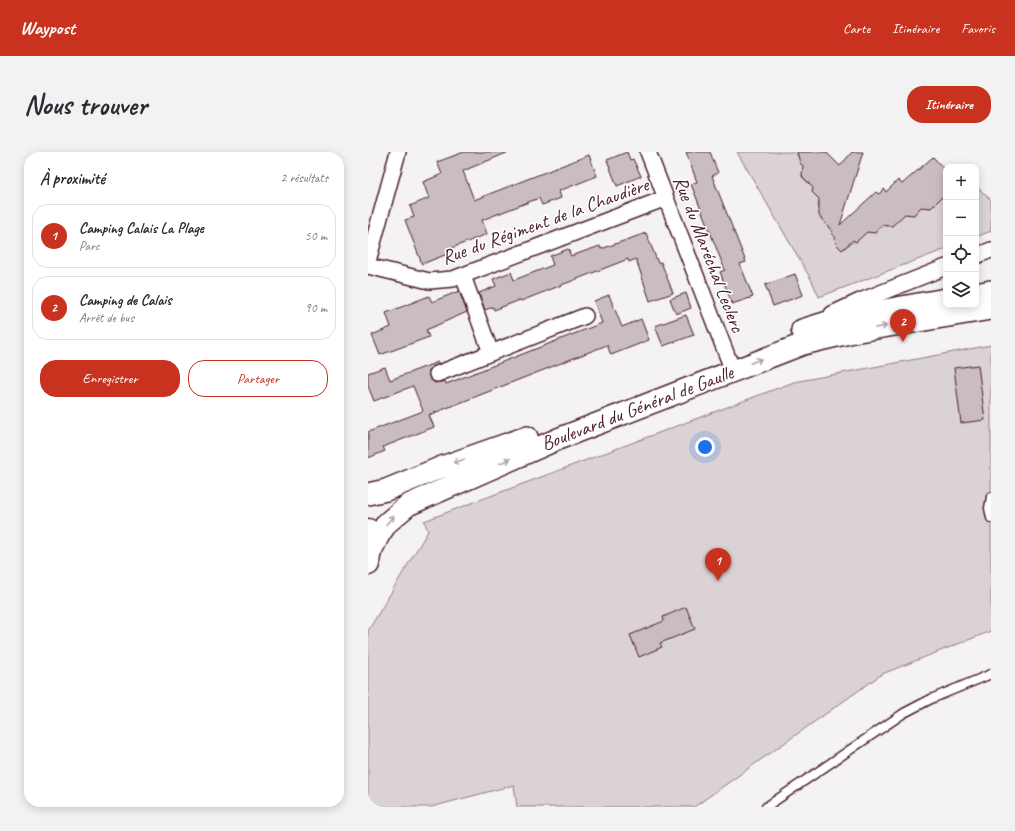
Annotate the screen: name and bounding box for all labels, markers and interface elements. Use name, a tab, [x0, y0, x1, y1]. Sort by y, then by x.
text: Waypost	[20, 16, 75, 40]
text: Carte	[843, 20, 870, 37]
text: Itinéraire	[892, 20, 939, 37]
text: Favoris	[961, 20, 995, 37]
button: Itinéraire	[907, 86, 991, 123]
text: Nous trouver	[24, 87, 147, 122]
map controls	[943, 164, 979, 308]
button: +	[943, 164, 979, 200]
text: À proximité	[40, 168, 105, 189]
text: 2 résultats	[280, 170, 328, 186]
street label: Rue du Régiment de la Chaudière	[438, 171, 653, 270]
street label: Rue du Maréchal Leclerc	[668, 172, 751, 336]
button: −	[943, 200, 979, 236]
text: Camping Calais La Plage	[79, 219, 204, 238]
text: 1	[51, 228, 57, 244]
text: 50 m	[305, 228, 327, 244]
button: locate	[943, 236, 979, 272]
text: Parc	[79, 238, 99, 254]
button: layers	[943, 272, 979, 308]
text: Camping de Calais	[79, 291, 172, 310]
text: 2	[51, 300, 57, 316]
text: 90 m	[305, 300, 327, 316]
pin: 2	[890, 309, 916, 342]
text: Arrêt de bus	[79, 310, 134, 326]
one-way arrow	[874, 323, 887, 331]
one-way arrow	[749, 357, 761, 365]
street label: Boulevard du Général de Gaulle	[537, 359, 738, 456]
button: Enregistrer	[40, 360, 180, 397]
button: Partager	[188, 360, 328, 397]
your location	[695, 437, 715, 457]
one-way arrow	[498, 457, 510, 465]
one-way arrow	[452, 458, 465, 465]
one-way arrow	[385, 516, 394, 526]
pin: 1	[705, 548, 731, 581]

